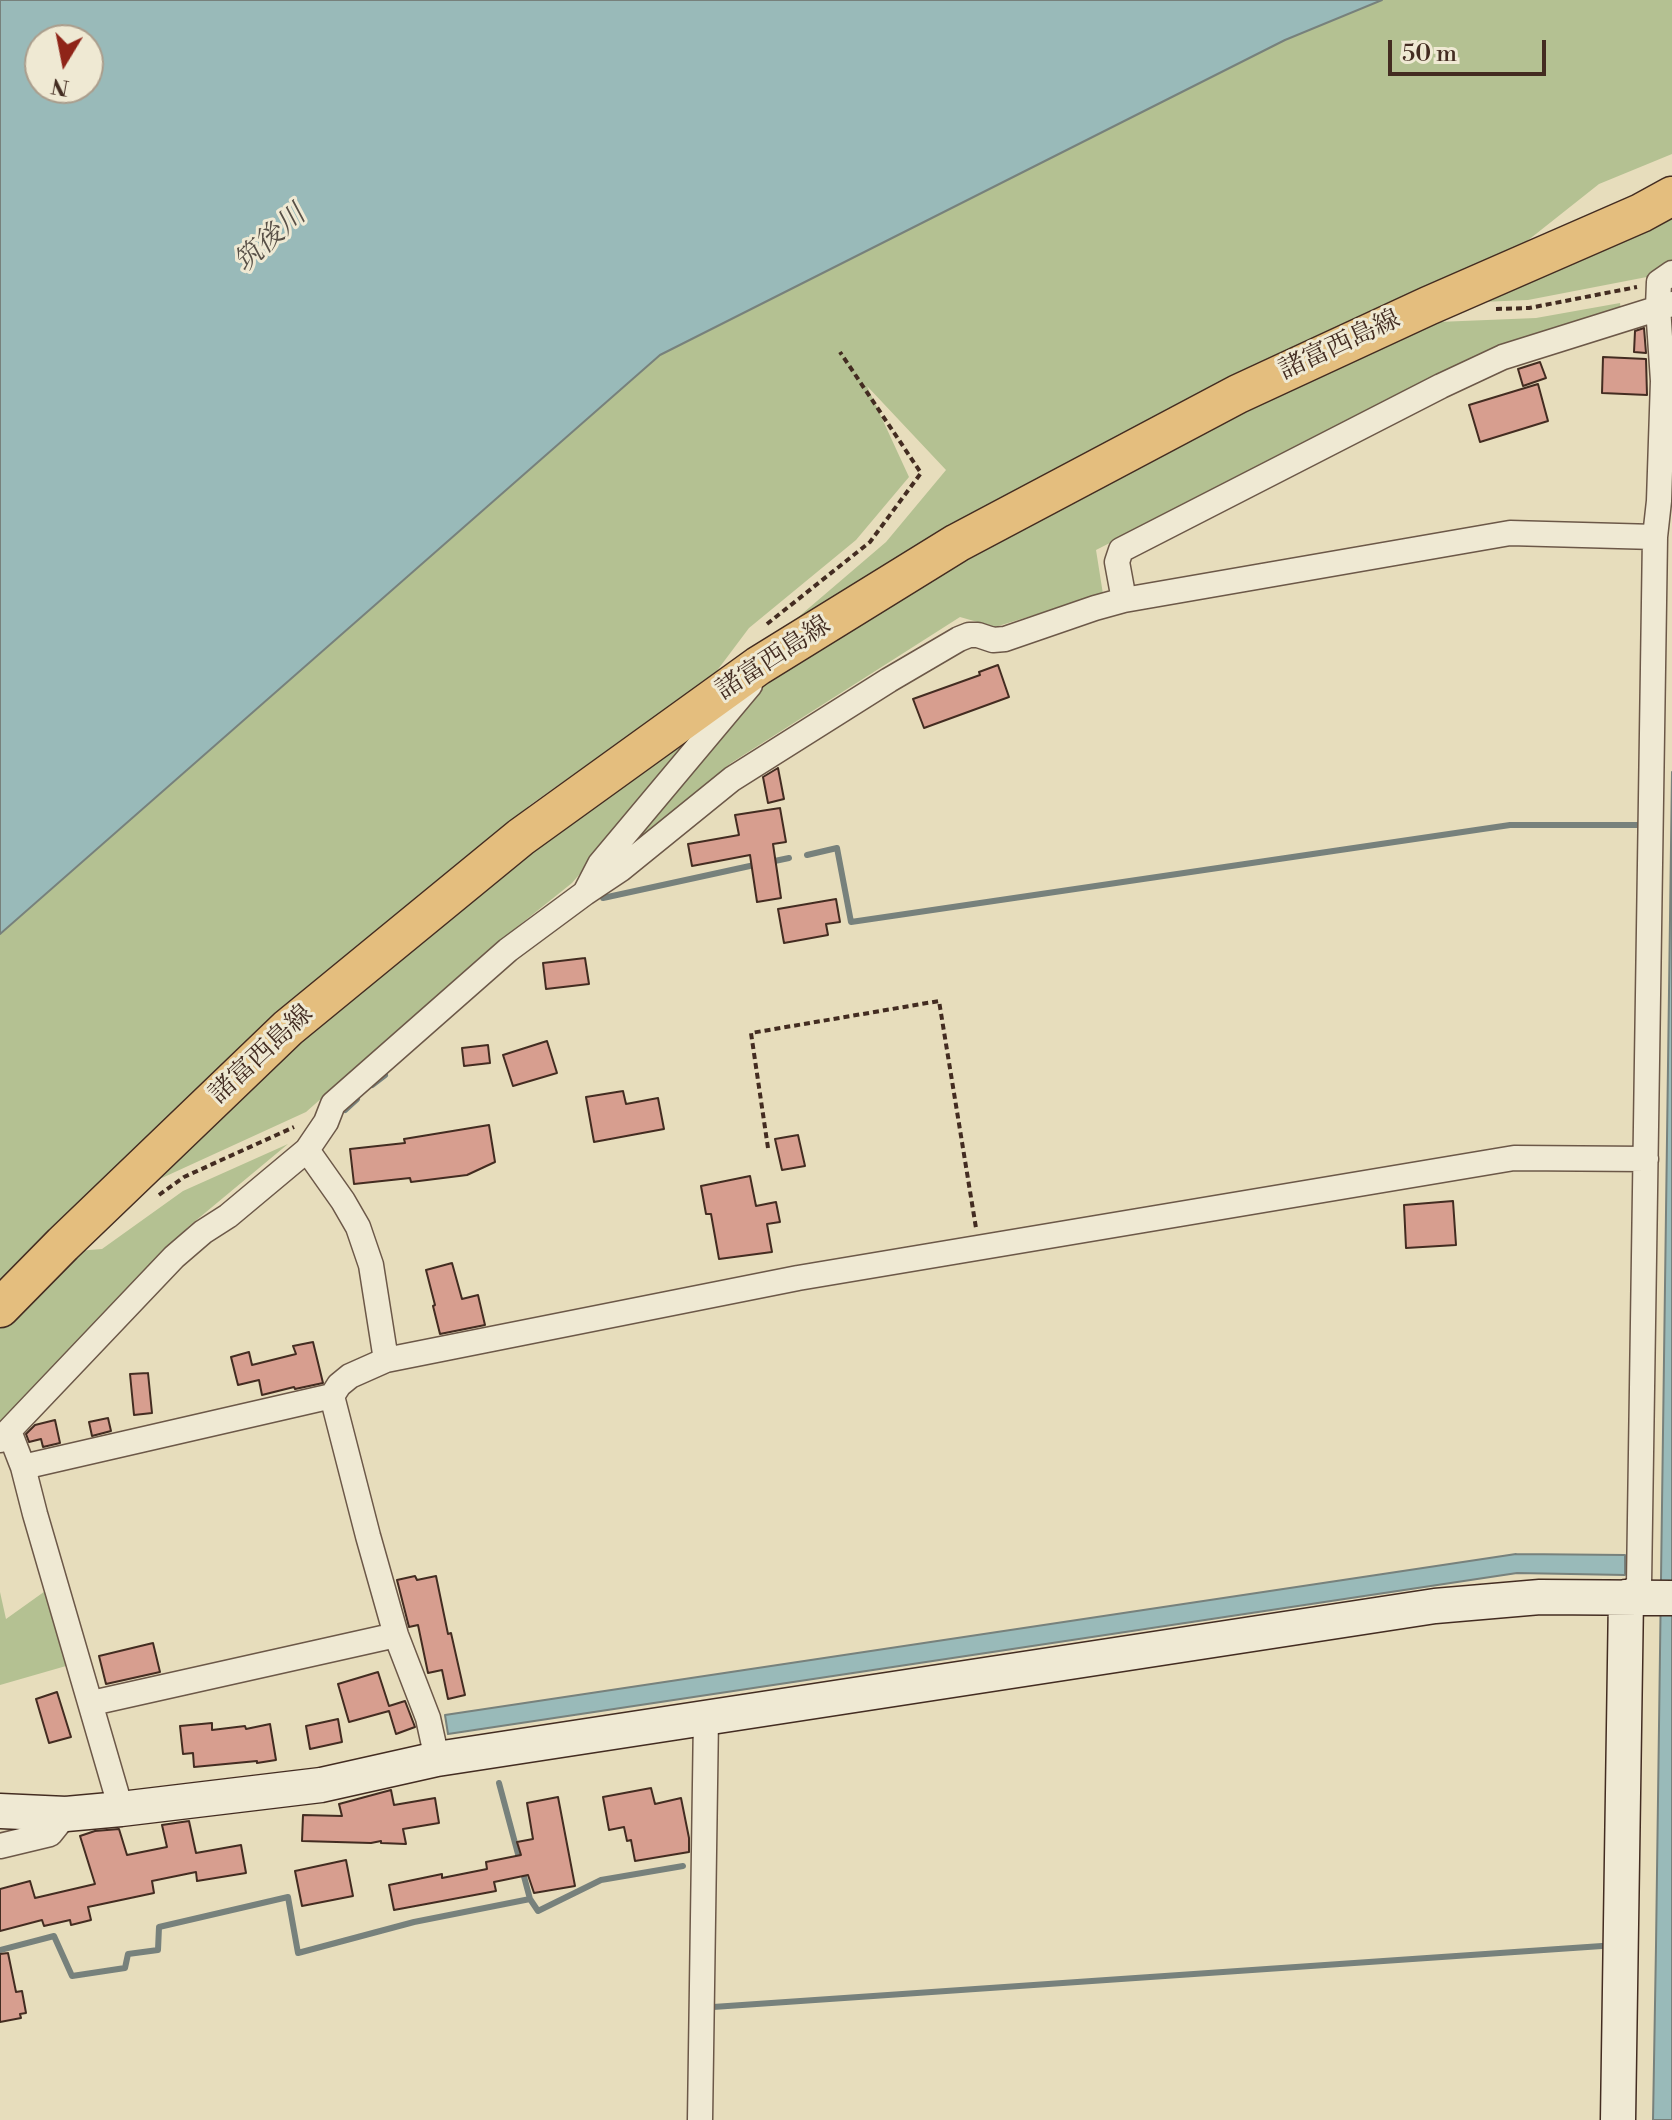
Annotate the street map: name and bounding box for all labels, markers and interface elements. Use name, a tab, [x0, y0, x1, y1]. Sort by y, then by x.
north arrow	[24, 24, 104, 104]
scale bar	[1392, 24, 1550, 74]
text: 50 m	[1402, 39, 1457, 69]
text: N	[49, 71, 71, 101]
water label: 筑後川	[229, 199, 313, 281]
street label: 諸富西島線	[1274, 304, 1406, 388]
street label: 諸富西島線	[711, 611, 837, 707]
street label: 諸富西島線	[204, 999, 320, 1111]

